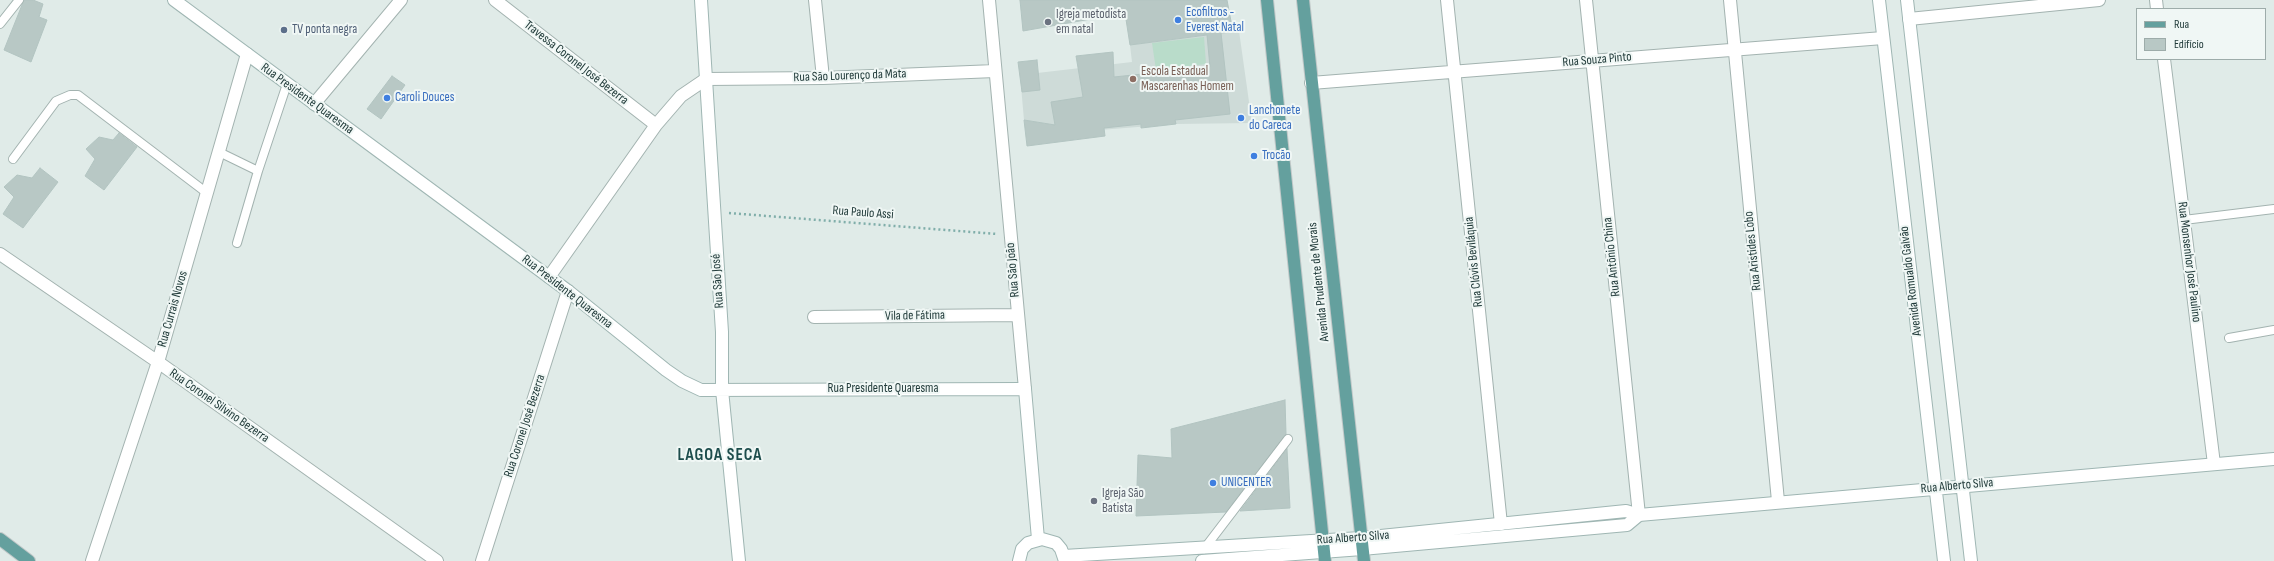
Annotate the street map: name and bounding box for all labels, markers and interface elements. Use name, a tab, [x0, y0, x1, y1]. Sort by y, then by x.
place label: Ecofiltros - Everest Natal	[1186, 5, 1244, 36]
place label: Igreja metodista em natal	[1056, 7, 1126, 38]
legend	[2136, 8, 2266, 60]
marker: Ecofiltros - Everest Natal	[1173, 15, 1183, 25]
street label: Travessa Coronel José Bezerra	[521, 17, 631, 109]
marker: Igreja metodista em natal	[1043, 17, 1053, 27]
text: Rua	[2174, 17, 2189, 32]
place label: TV ponta negra	[292, 22, 357, 38]
marker: TV ponta negra	[279, 25, 289, 35]
text: Edifício	[2174, 37, 2204, 52]
street label: Rua Souza Pinto	[1562, 49, 1632, 71]
street label: Rua Presidente Quaresma	[258, 60, 356, 138]
place label: Escola Estadual Mascarenhas Homem	[1141, 64, 1234, 95]
street label: Rua São Lourenço da Mata	[793, 66, 907, 86]
marker: Escola Estadual Mascarenhas Homem	[1128, 74, 1138, 84]
place label: Caroli Douces	[395, 90, 454, 106]
marker: Caroli Douces	[382, 93, 392, 103]
place label: Lanchonete do Careca	[1249, 103, 1300, 134]
marker: Lanchonete do Careca	[1236, 113, 1246, 123]
place label: Trocão	[1262, 148, 1291, 164]
marker: Trocão	[1249, 151, 1259, 161]
street label: Rua Monsenhor José Paulino	[2174, 201, 2204, 323]
street label: Rua Paulo Assi	[832, 203, 894, 223]
street label: Rua Aristides Lobo	[1741, 211, 1765, 291]
street label: Rua Clóvis Beviláquia	[1461, 216, 1487, 308]
street label: Rua Antônio China	[1600, 217, 1624, 297]
street label: Avenida Prudente de Morais	[1305, 222, 1333, 342]
street label: Avenida Romualdo Galvão	[1897, 225, 1925, 337]
street label: Rua São João	[1003, 242, 1023, 298]
street label: Rua Presidente Quaresma	[519, 252, 615, 332]
street label: Rua São José	[708, 253, 728, 309]
street label: Rua Currais Novos	[155, 269, 191, 349]
street label: Vila de Fátima	[885, 308, 945, 324]
street label: Rua Coronel Silvino Bezerra	[166, 366, 272, 446]
street label: Rua Coronel José Bezerra	[501, 373, 549, 479]
street label: Rua Presidente Quaresma	[828, 381, 938, 397]
district label: LAGOA SECA	[678, 446, 762, 466]
place label: UNICENTER	[1221, 475, 1272, 491]
street label: Rua Alberto Silva	[1920, 475, 1994, 497]
marker: UNICENTER	[1208, 478, 1218, 488]
place label: Igreja São Batista	[1102, 486, 1144, 517]
marker: Igreja São Batista	[1089, 496, 1099, 506]
street label: Rua Alberto Silva	[1316, 528, 1390, 548]

